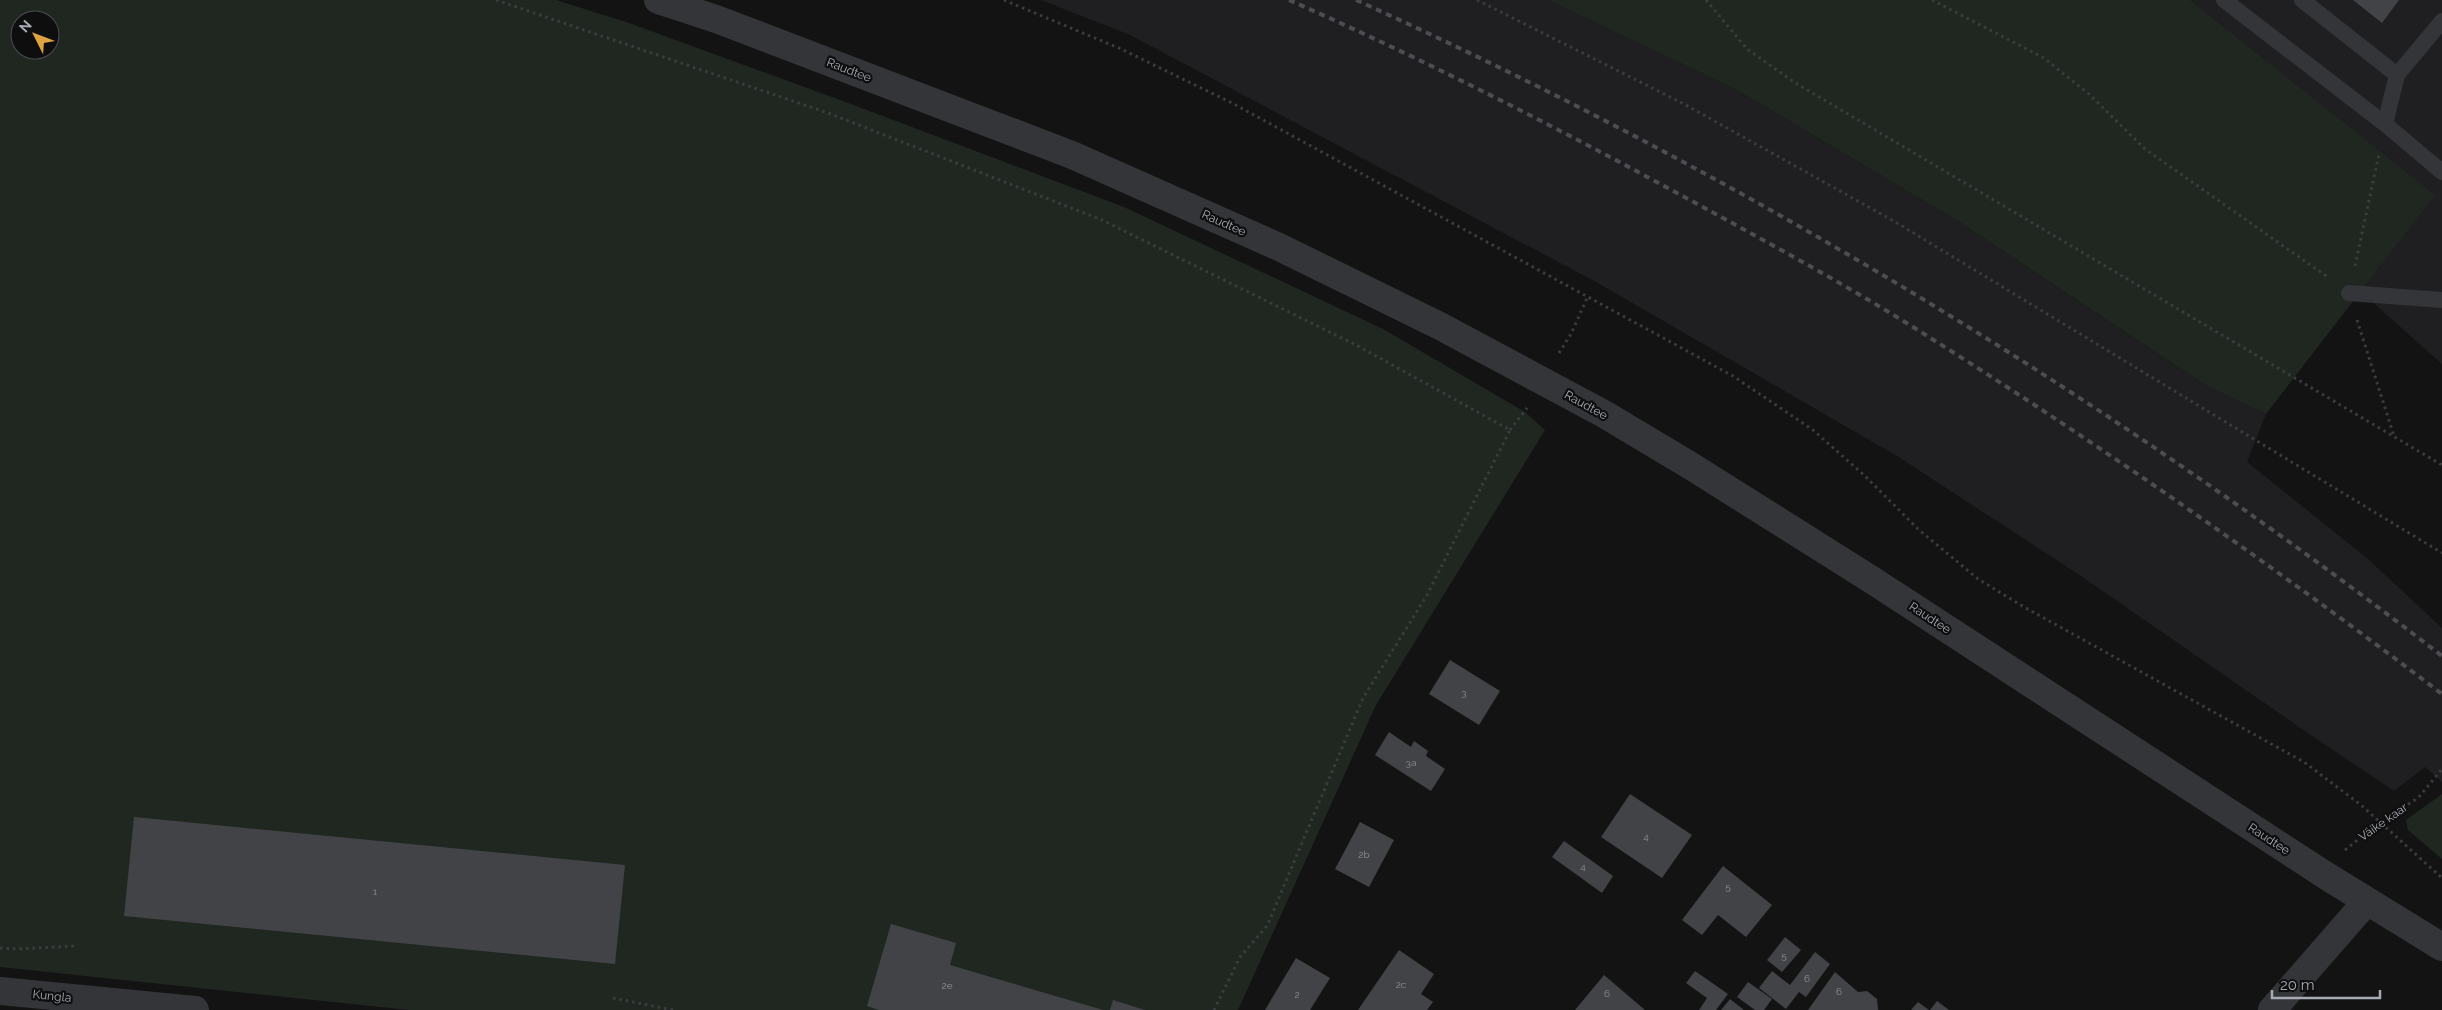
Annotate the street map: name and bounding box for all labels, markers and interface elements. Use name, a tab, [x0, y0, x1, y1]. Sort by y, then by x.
north arrow	[10, 10, 60, 60]
text: N	[16, 17, 35, 36]
street label: Raudtee	[825, 55, 873, 85]
street label: Raudtee	[1200, 207, 1248, 239]
street label: Raudtee	[1562, 388, 1610, 422]
street label: Raudtee	[1907, 599, 1953, 637]
house number: 3	[1461, 687, 1467, 698]
house number: 3a	[1406, 757, 1416, 768]
street label: Väike kaar	[2356, 800, 2411, 844]
street label: Raudtee	[2246, 820, 2292, 858]
house number: 4	[1643, 831, 1649, 842]
house number: 2b	[1358, 849, 1370, 860]
house number: 4	[1580, 861, 1586, 872]
house number: 5	[1725, 881, 1731, 892]
house number: 1	[373, 886, 378, 897]
house number: 5	[1781, 950, 1787, 961]
scale bar	[2272, 968, 2380, 1000]
house number: 6	[1804, 973, 1810, 984]
text: 20 m	[2280, 976, 2315, 994]
house number: 2c	[1396, 979, 1407, 990]
house number: 2e	[941, 980, 953, 991]
house number: 6	[1836, 986, 1842, 997]
street label: Kungla	[32, 987, 72, 1005]
house number: 6	[1604, 988, 1610, 999]
house number: 2	[1294, 989, 1300, 1000]

